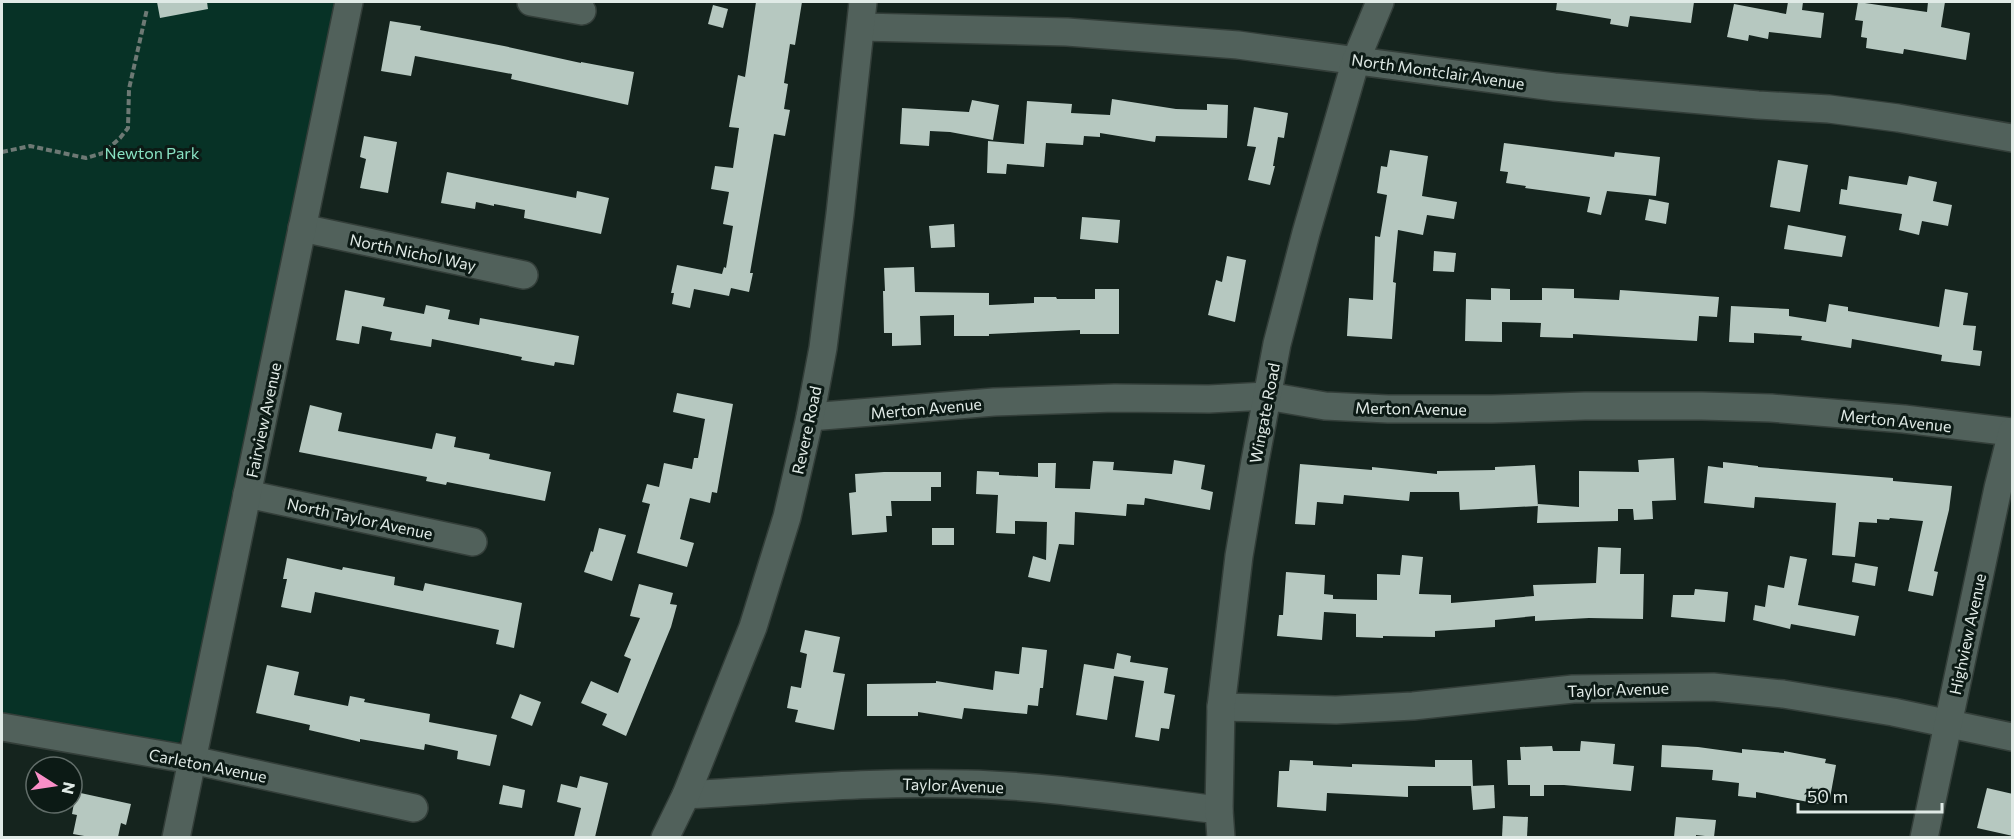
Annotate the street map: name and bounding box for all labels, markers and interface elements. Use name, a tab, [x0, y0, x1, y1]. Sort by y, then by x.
street label: North Montclair Avenue	[1350, 49, 1526, 93]
park label: Newton Park	[105, 143, 200, 162]
street label: North Nichol Way	[348, 229, 478, 275]
street label: Fairview Avenue	[241, 361, 285, 479]
street label: Wingate Road	[1245, 361, 1283, 465]
street label: Revere Road	[787, 384, 825, 476]
street label: Merton Avenue	[870, 394, 982, 422]
street label: Merton Avenue	[1355, 398, 1467, 418]
street label: Merton Avenue	[1839, 405, 1953, 435]
street label: North Taylor Avenue	[285, 493, 435, 543]
street label: Highview Avenue	[1945, 572, 1989, 696]
street label: Taylor Avenue	[1567, 678, 1669, 700]
street label: Carleton Avenue	[147, 744, 269, 786]
north arrow	[24, 755, 84, 815]
street label: Taylor Avenue	[902, 774, 1004, 796]
scale bar	[1798, 776, 1942, 814]
text: N	[59, 780, 80, 796]
text: 50 m	[1807, 785, 1848, 807]

